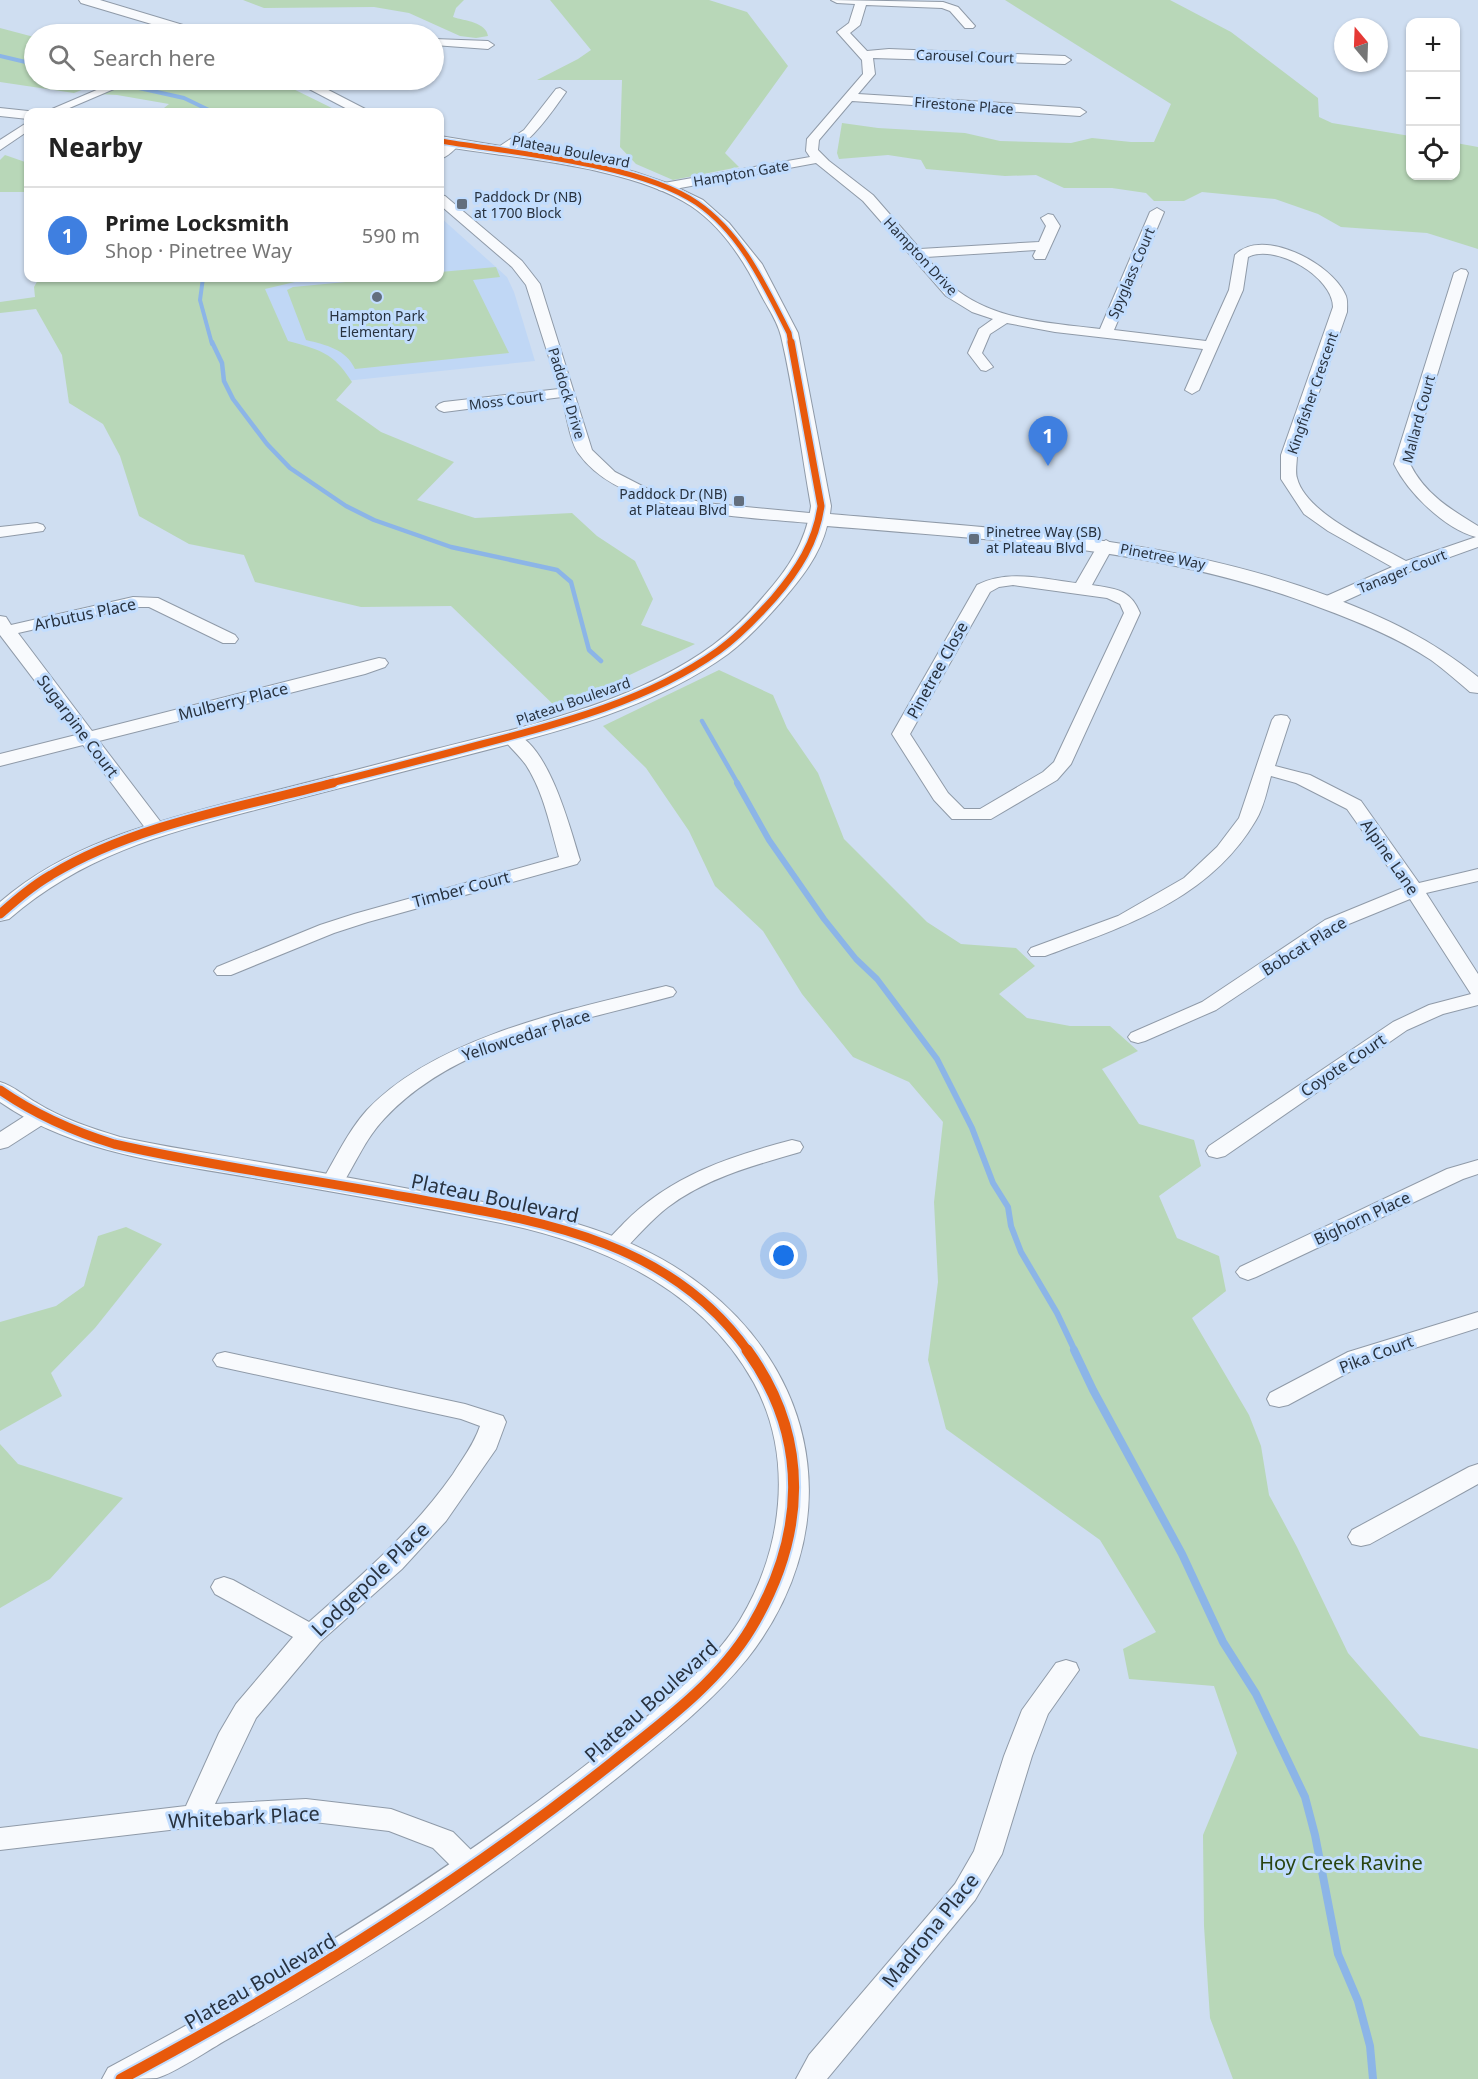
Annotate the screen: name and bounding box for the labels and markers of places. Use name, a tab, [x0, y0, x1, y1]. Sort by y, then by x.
place label: Paddock Dr (NB) at 1700 Block	[474, 187, 582, 222]
marker: Paddock Dr (NB) at 1700 Block	[455, 197, 469, 211]
marker: Hampton Park Elementary	[370, 290, 384, 304]
place label: Hampton Park Elementary	[329, 306, 425, 341]
pin: 1	[1028, 416, 1068, 466]
place label: Paddock Dr (NB) at Plateau Blvd	[619, 484, 727, 519]
marker: Paddock Dr (NB) at Plateau Blvd	[732, 494, 746, 508]
place label: Pinetree Way (SB) at Plateau Blvd	[986, 522, 1101, 557]
marker: Pinetree Way (SB) at Plateau Blvd	[967, 532, 981, 546]

